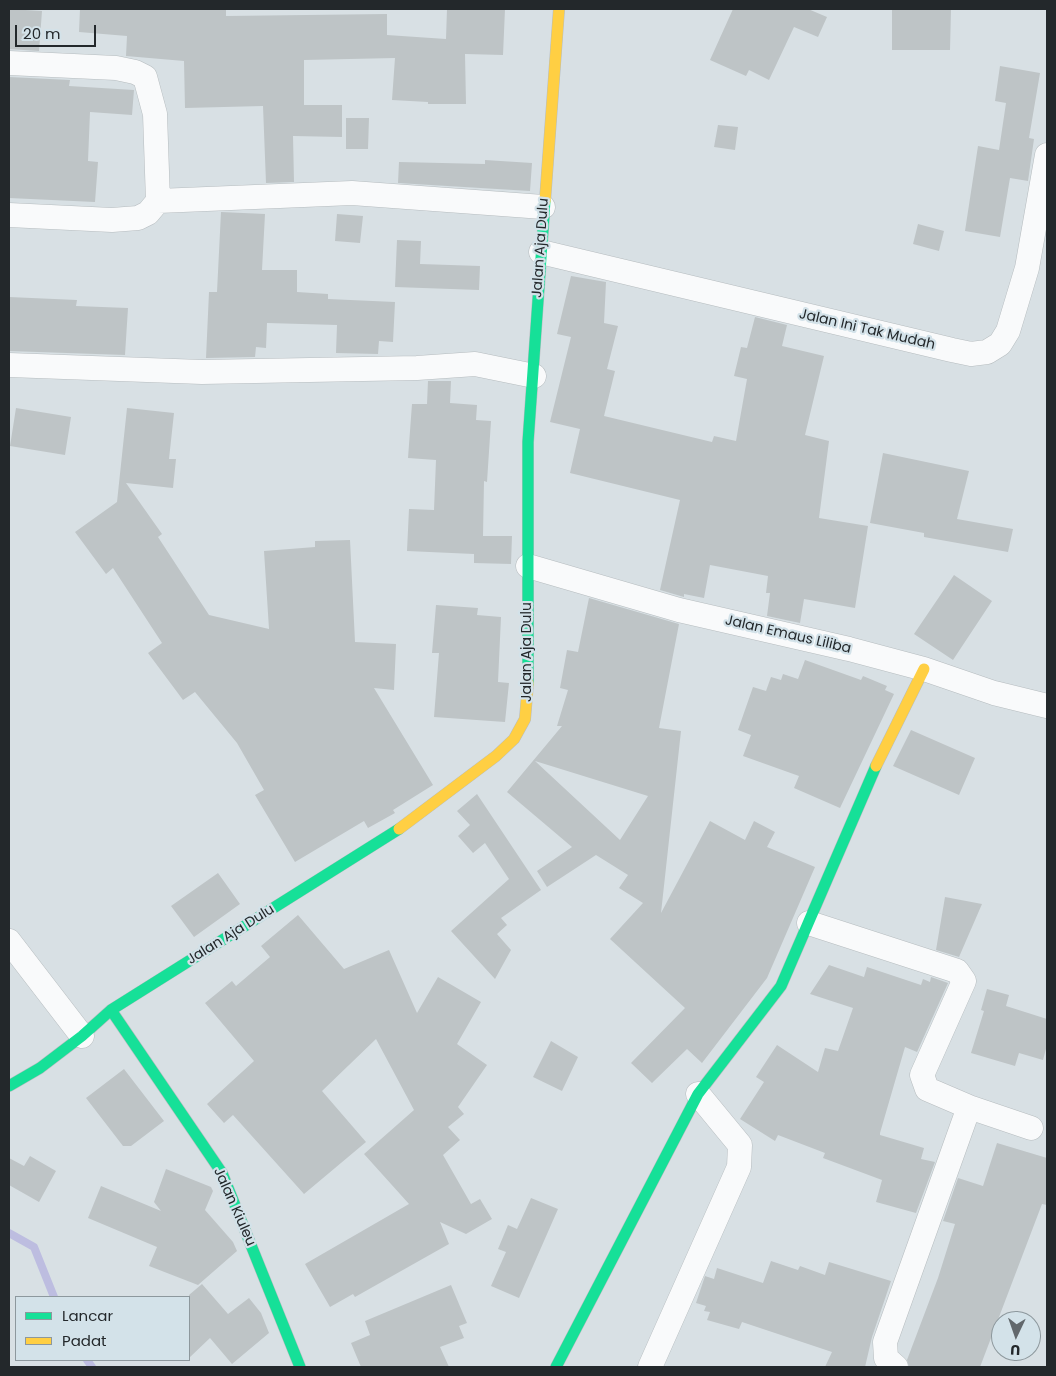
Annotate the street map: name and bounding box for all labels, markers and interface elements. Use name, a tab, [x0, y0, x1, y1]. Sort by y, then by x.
scale bar	[18, 15, 99, 47]
text: 20 m	[23, 23, 61, 44]
street label: Jalan Aja Dulu	[529, 198, 553, 298]
street label: Jalan Ini Tak Mudah	[797, 306, 937, 354]
street label: Jalan Aja Dulu	[519, 602, 535, 702]
street label: Jalan Emaus Liliba	[723, 612, 853, 658]
street label: Jalan Aja Dulu	[184, 901, 278, 969]
street label: Jalan Kiuleu	[209, 1165, 259, 1249]
legend	[15, 1296, 190, 1361]
text: Lancar	[62, 1305, 113, 1326]
north arrow	[991, 1311, 1041, 1361]
text: Padat	[62, 1330, 107, 1351]
text: U	[1010, 1340, 1021, 1360]

